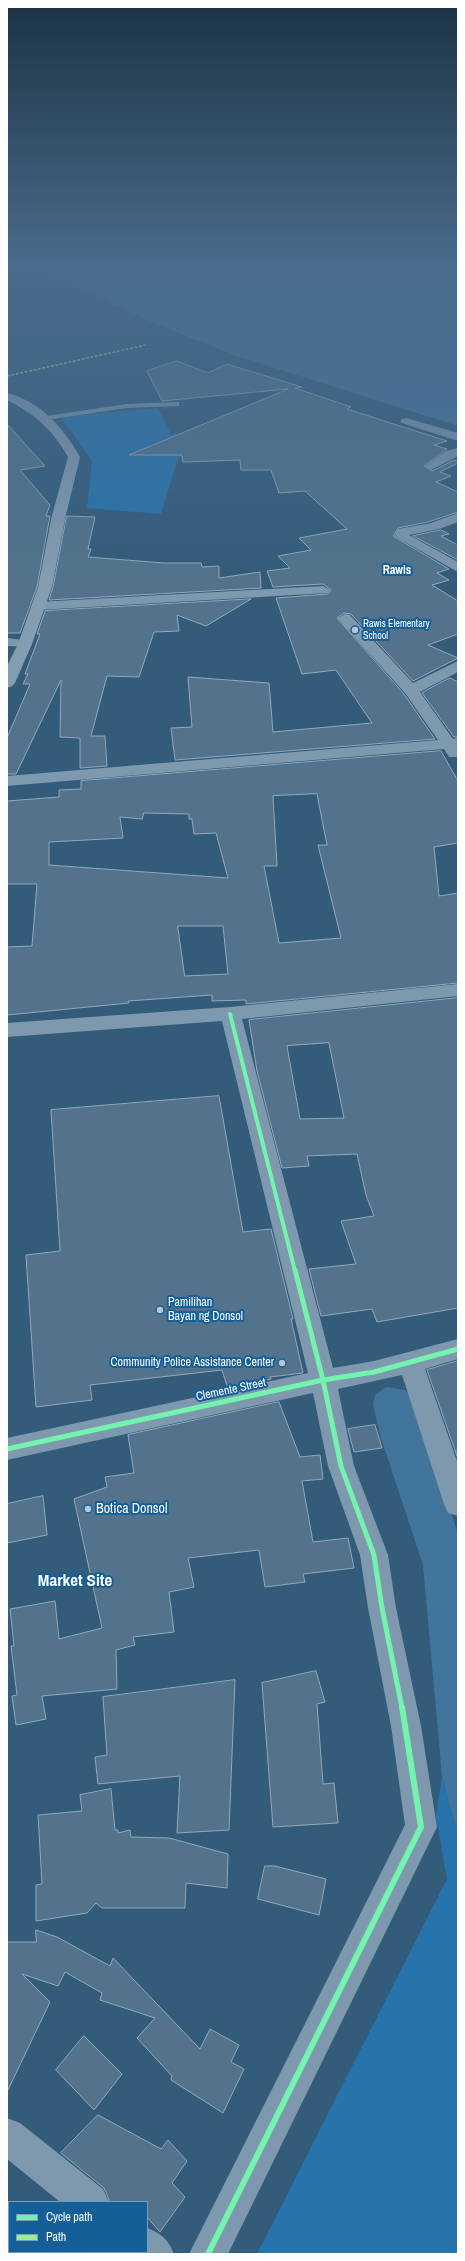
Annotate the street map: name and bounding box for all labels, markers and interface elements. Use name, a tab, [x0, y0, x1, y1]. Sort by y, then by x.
district label: Rawis	[383, 564, 411, 578]
place label: Rawis Elementary School	[363, 618, 430, 642]
marker: Rawis Elementary School	[350, 625, 360, 635]
place label: Pamilihan Bayan ng Donsol	[168, 1296, 243, 1324]
marker: Pamilihan Bayan ng Donsol	[155, 1305, 165, 1315]
place label: Community Police Assistance Center	[110, 1356, 274, 1370]
marker: Community Police Assistance Center	[277, 1358, 287, 1368]
street label: Clemente Street	[195, 1376, 267, 1404]
place label: Botica Donsol	[96, 1501, 167, 1517]
marker: Botica Donsol	[83, 1504, 93, 1514]
district label: Market Site	[38, 1571, 112, 1591]
legend	[8, 2201, 148, 2253]
text: Cycle path	[46, 2209, 93, 2225]
text: Path	[46, 2229, 66, 2245]

